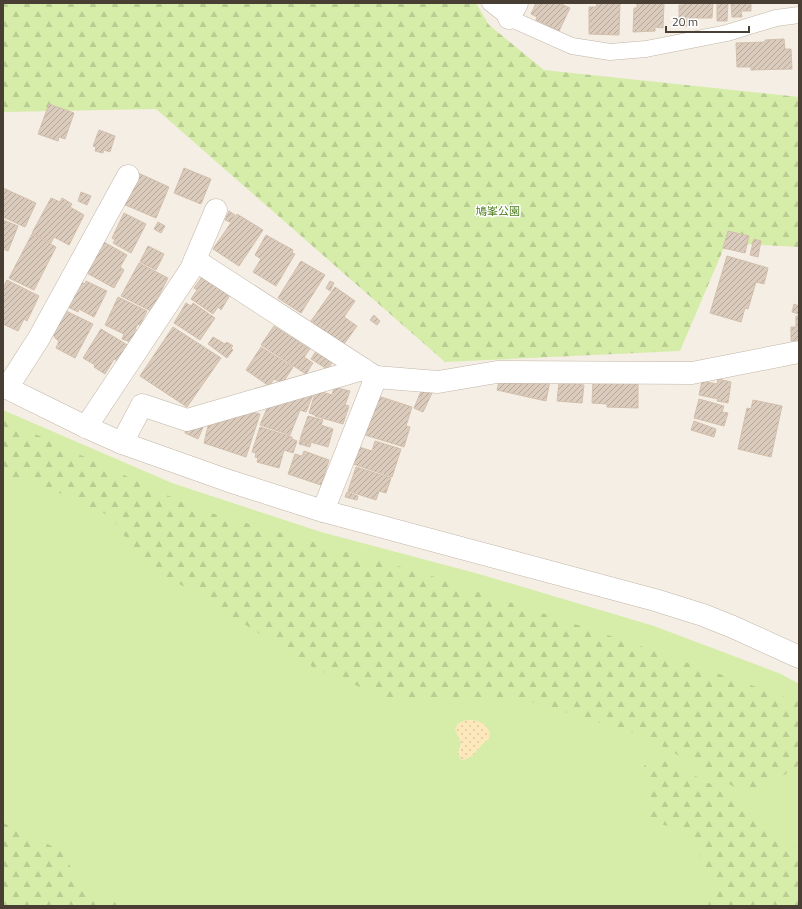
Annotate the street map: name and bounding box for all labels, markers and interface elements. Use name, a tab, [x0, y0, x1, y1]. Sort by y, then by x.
scale bar	[666, 8, 749, 34]
text: 20 m	[672, 12, 698, 31]
park label: 鳩峯公園	[476, 203, 520, 219]

